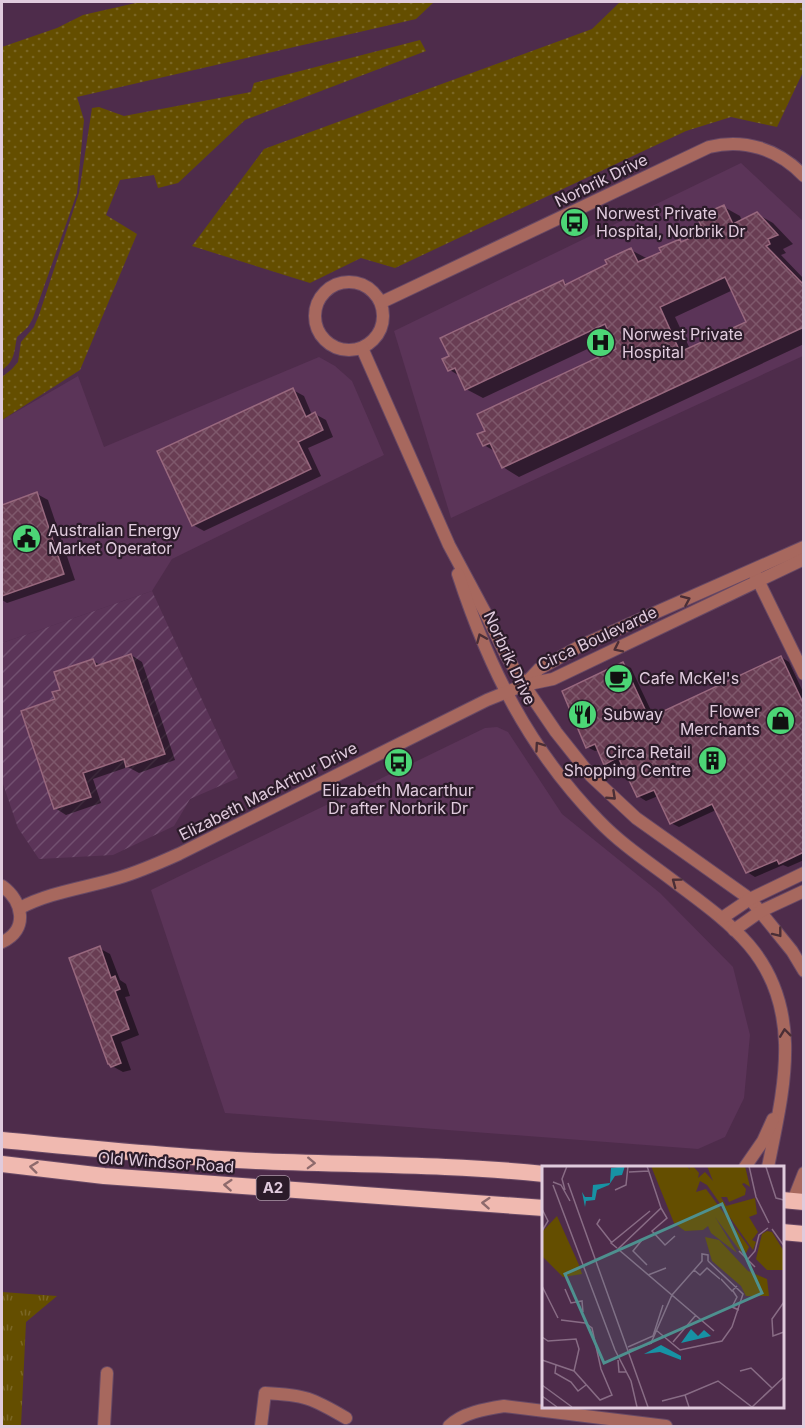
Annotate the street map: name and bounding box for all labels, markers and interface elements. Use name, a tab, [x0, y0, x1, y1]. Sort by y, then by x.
street label: Norbrik Drive	[551, 149, 651, 211]
place label: Norwest Private Hospital, Norbrik Dr	[596, 203, 746, 241]
bus stop icon: Norwest Private Hospital, Norbrik Dr	[559, 206, 591, 238]
place label: Norwest Private Hospital	[622, 324, 743, 362]
hospital icon: Norwest Private Hospital	[585, 327, 617, 359]
place label: Australian Energy Market Operator	[48, 520, 181, 558]
public building icon: Australian Energy Market Operator	[11, 523, 43, 555]
one-way arrow	[679, 595, 690, 607]
street label: Circa Boulevarde	[534, 602, 660, 674]
street label: Norbrik Drive	[480, 608, 540, 708]
one-way arrow	[476, 634, 488, 645]
one-way arrow	[614, 640, 625, 652]
cafe icon: Cafe McKel's	[602, 662, 634, 694]
place label: Cafe McKel's	[639, 668, 739, 688]
restaurant icon: Subway	[566, 698, 598, 730]
place label: Flower Merchants	[680, 701, 760, 739]
place label: Subway	[603, 704, 663, 724]
shop icon: Flower Merchants	[765, 704, 797, 736]
street label: Elizabeth MacArthur Drive	[176, 737, 360, 845]
one-way arrow	[535, 741, 546, 752]
place label: Circa Retail Shopping Centre	[564, 742, 691, 780]
building icon: Circa Retail Shopping Centre	[696, 745, 728, 777]
bus stop icon: Elizabeth Macarthur Dr after Norbrik Dr	[382, 746, 414, 778]
place label: Elizabeth Macarthur Dr after Norbrik Dr	[322, 780, 474, 818]
one-way arrow	[605, 789, 616, 800]
one-way arrow	[671, 879, 682, 890]
one-way arrow	[770, 926, 781, 937]
one-way arrow	[779, 1028, 792, 1037]
street label: Old Windsor Road	[97, 1147, 235, 1177]
one-way arrow	[307, 1157, 316, 1169]
one-way arrow	[30, 1162, 39, 1174]
inset map	[542, 1166, 784, 1407]
road number: A2	[256, 1176, 290, 1200]
one-way arrow	[224, 1178, 233, 1191]
one-way arrow	[481, 1197, 490, 1210]

